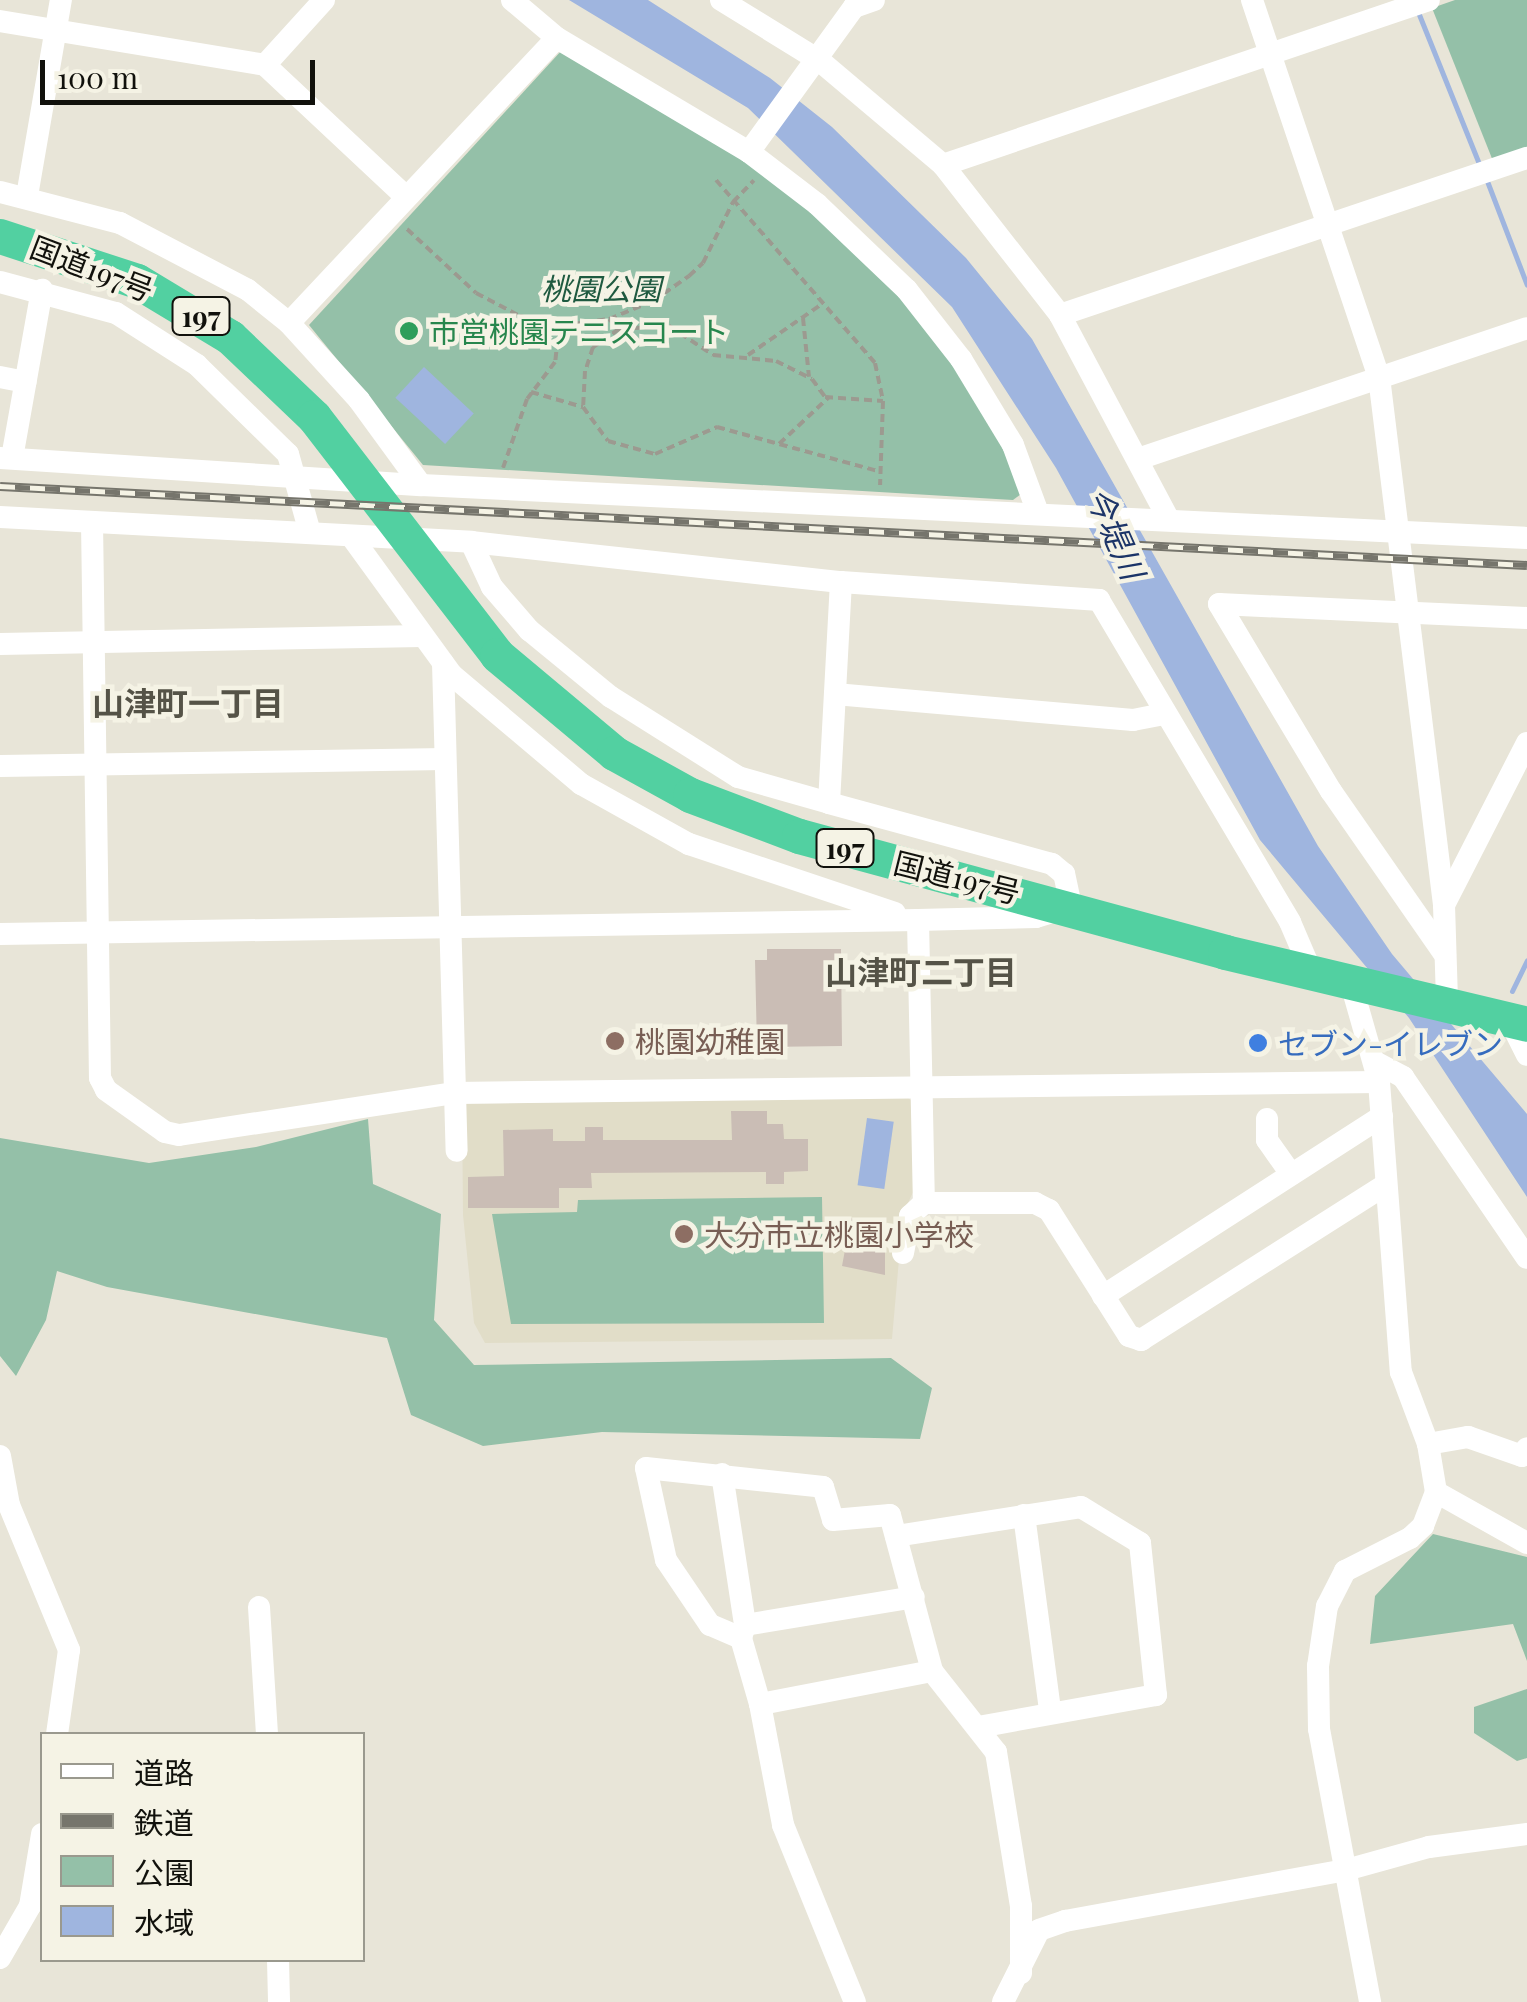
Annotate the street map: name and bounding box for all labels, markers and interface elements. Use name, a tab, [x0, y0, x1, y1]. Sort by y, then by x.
scale bar	[45, 40, 320, 102]
text: 100 m	[57, 57, 138, 97]
street label: 国道197号	[26, 228, 158, 308]
park label: 桃園公園	[541, 270, 661, 306]
road number: 197	[171, 293, 231, 339]
place label: 市営桃園テニスコート	[429, 313, 729, 349]
marker: 市営桃園テニスコート	[398, 320, 420, 342]
water label: 今堤川	[1079, 481, 1153, 585]
district label: 山津町一丁目	[92, 683, 284, 721]
road number: 197	[815, 825, 875, 871]
street label: 国道197号	[890, 844, 1024, 910]
district label: 山津町二丁目	[825, 952, 1017, 990]
place label: 桃園幼稚園	[635, 1023, 785, 1059]
place label: セブン-イレブン	[1278, 1025, 1503, 1061]
marker: 桃園幼稚園	[604, 1030, 626, 1052]
marker: セブン-イレブン	[1247, 1032, 1269, 1054]
place label: 大分市立桃園小学校	[704, 1216, 974, 1252]
marker: 大分市立桃園小学校	[673, 1223, 695, 1245]
legend	[40, 1732, 365, 1962]
text: 道路	[134, 1752, 194, 1792]
text: 鉄道	[134, 1802, 194, 1842]
text: 公園	[134, 1852, 194, 1892]
text: 水域	[134, 1902, 194, 1942]

